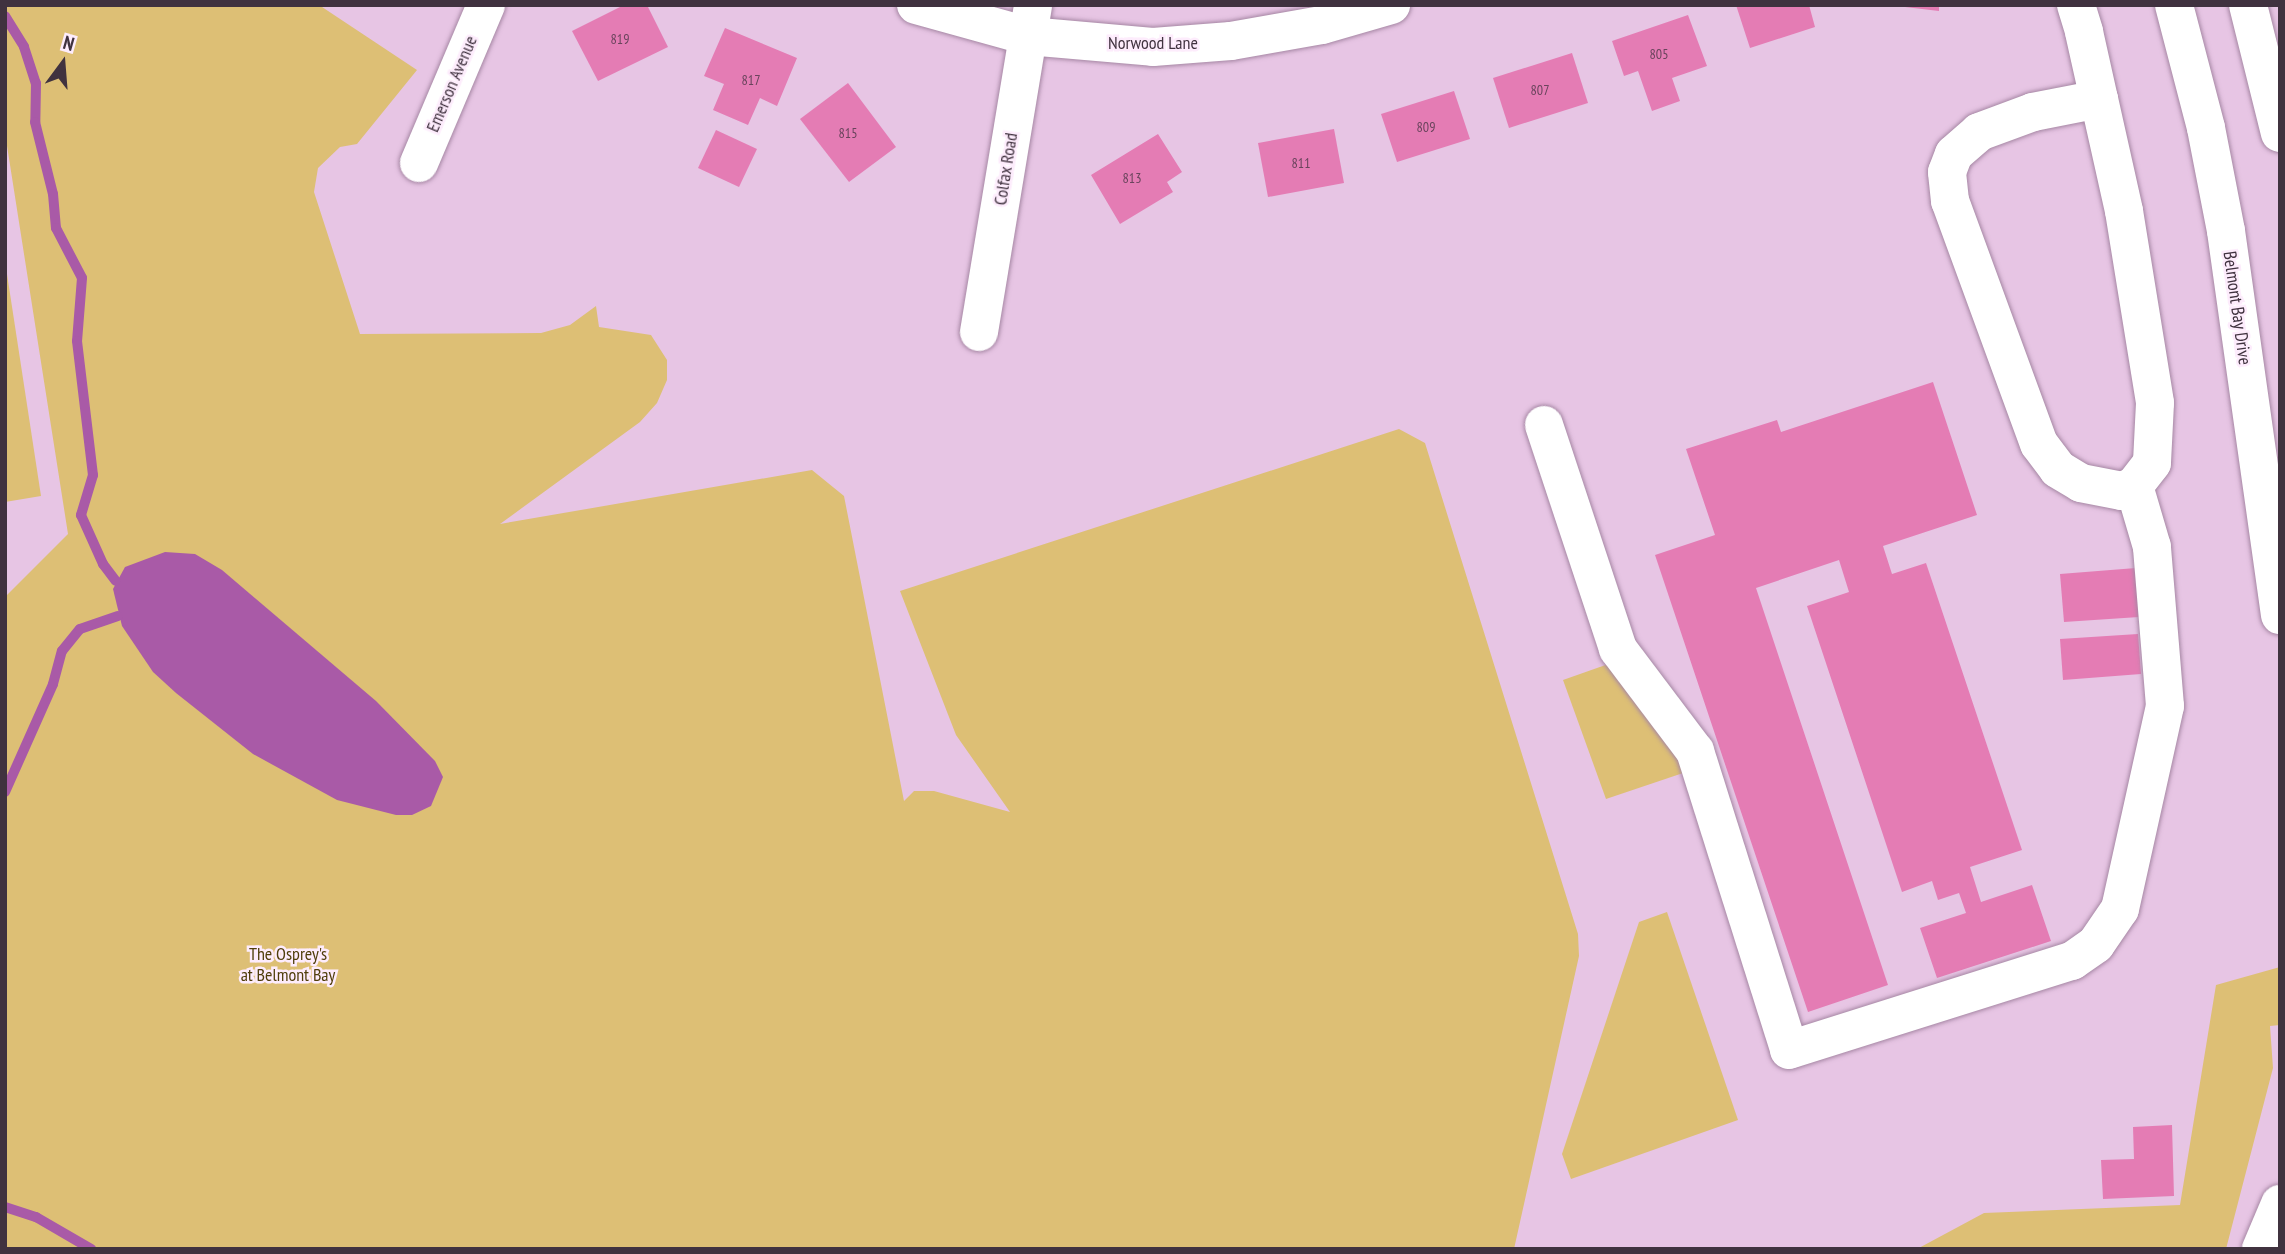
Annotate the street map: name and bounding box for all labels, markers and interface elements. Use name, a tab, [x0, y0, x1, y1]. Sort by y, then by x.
north arrow	[28, 28, 98, 98]
text: N	[61, 30, 77, 56]
house number: 819	[611, 31, 629, 47]
street label: Emerson Avenue	[422, 32, 482, 136]
street label: Norwood Lane	[1108, 32, 1198, 54]
house number: 805	[1650, 46, 1668, 62]
house number: 817	[742, 72, 760, 88]
house number: 807	[1531, 82, 1549, 98]
house number: 809	[1417, 119, 1435, 135]
house number: 815	[839, 125, 857, 141]
street label: Colfax Road	[990, 131, 1022, 207]
house number: 811	[1292, 155, 1310, 171]
house number: 813	[1123, 170, 1141, 186]
street label: Belmont Bay Drive	[2218, 249, 2256, 367]
park label: The Osprey's at Belmont Bay	[241, 944, 335, 986]

